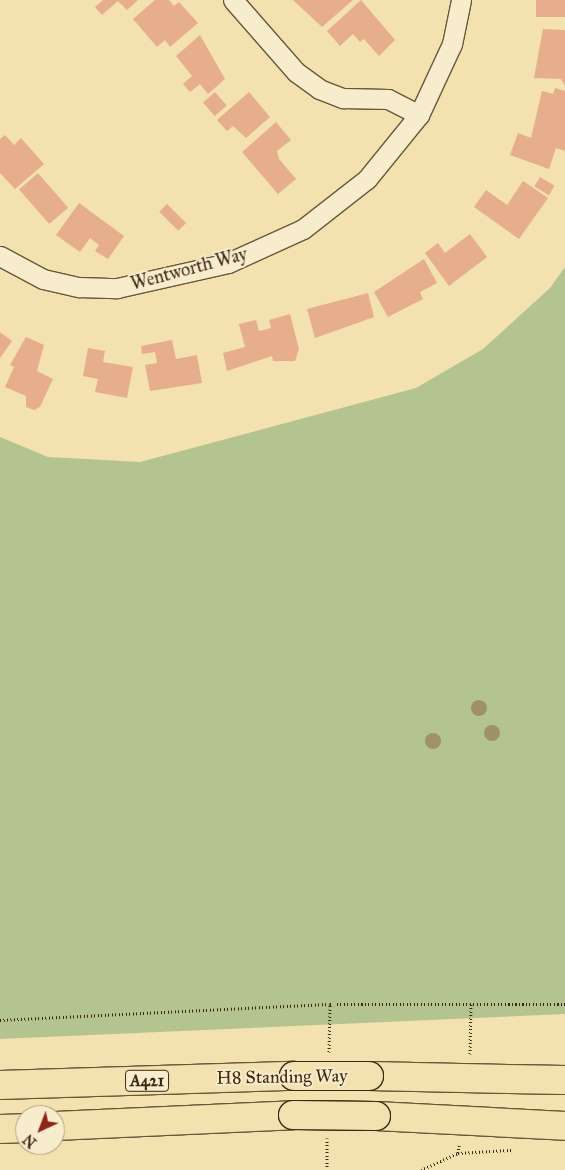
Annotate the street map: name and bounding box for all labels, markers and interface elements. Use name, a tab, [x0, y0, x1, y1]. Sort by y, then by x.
street label: Wentworth Way	[128, 243, 250, 295]
street label: H8 Standing Way	[216, 1065, 348, 1089]
road number: A421	[124, 1068, 170, 1094]
north arrow	[15, 1105, 65, 1155]
text: N	[20, 1130, 40, 1151]

